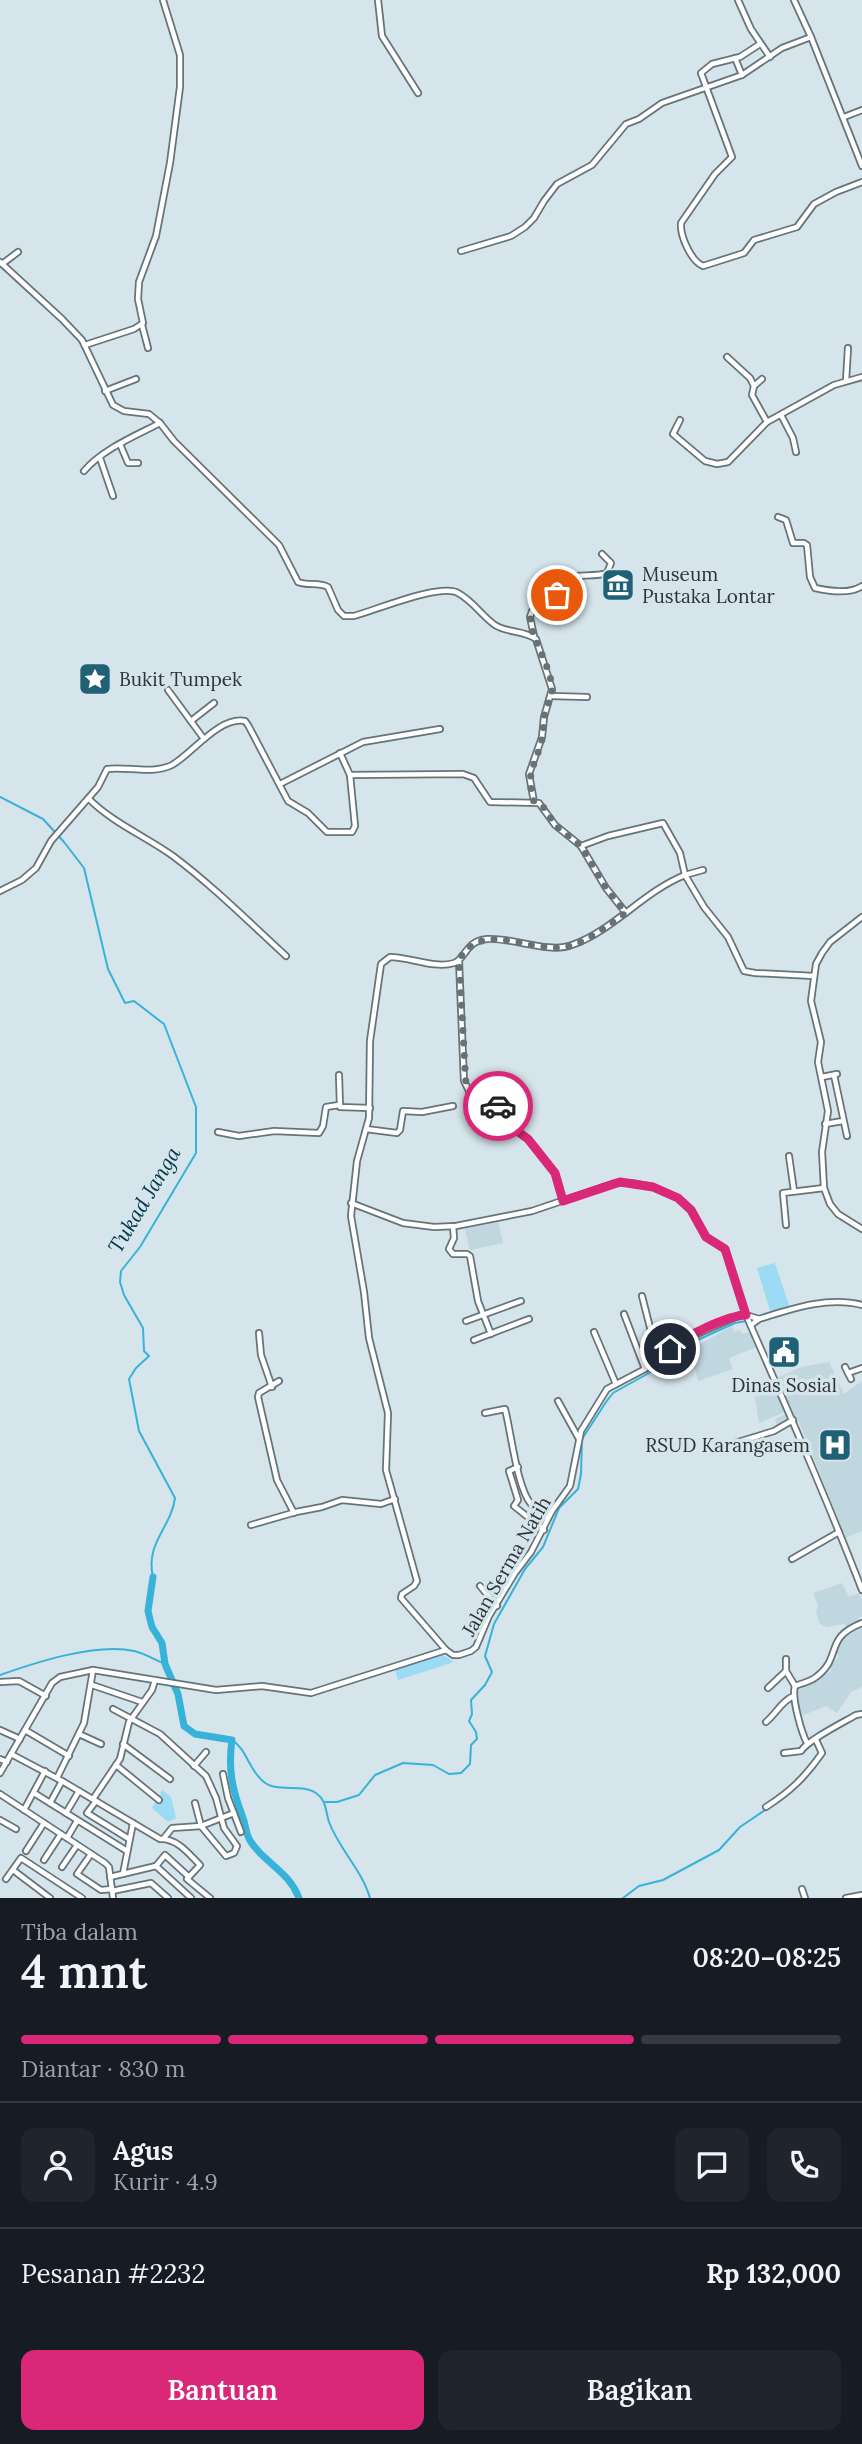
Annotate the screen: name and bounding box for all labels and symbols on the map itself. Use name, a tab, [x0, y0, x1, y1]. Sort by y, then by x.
place label: Museum Pustaka Lontar	[642, 562, 775, 608]
pin	[527, 565, 587, 625]
museum icon: Museum Pustaka Lontar	[599, 566, 637, 604]
place icon: Bukit Tumpek	[76, 660, 114, 698]
place label: Bukit Tumpek	[119, 667, 243, 691]
courier	[463, 1071, 533, 1141]
water label: Tukad Janga	[102, 1141, 187, 1258]
pin	[640, 1319, 700, 1379]
public building icon: Dinas Sosial	[765, 1333, 803, 1371]
place label: Dinas Sosial	[731, 1373, 837, 1397]
hospital icon: RSUD Karangasem	[816, 1426, 854, 1464]
place label: RSUD Karangasem	[645, 1433, 810, 1457]
street label: Jalan Serma Natih	[456, 1492, 556, 1641]

